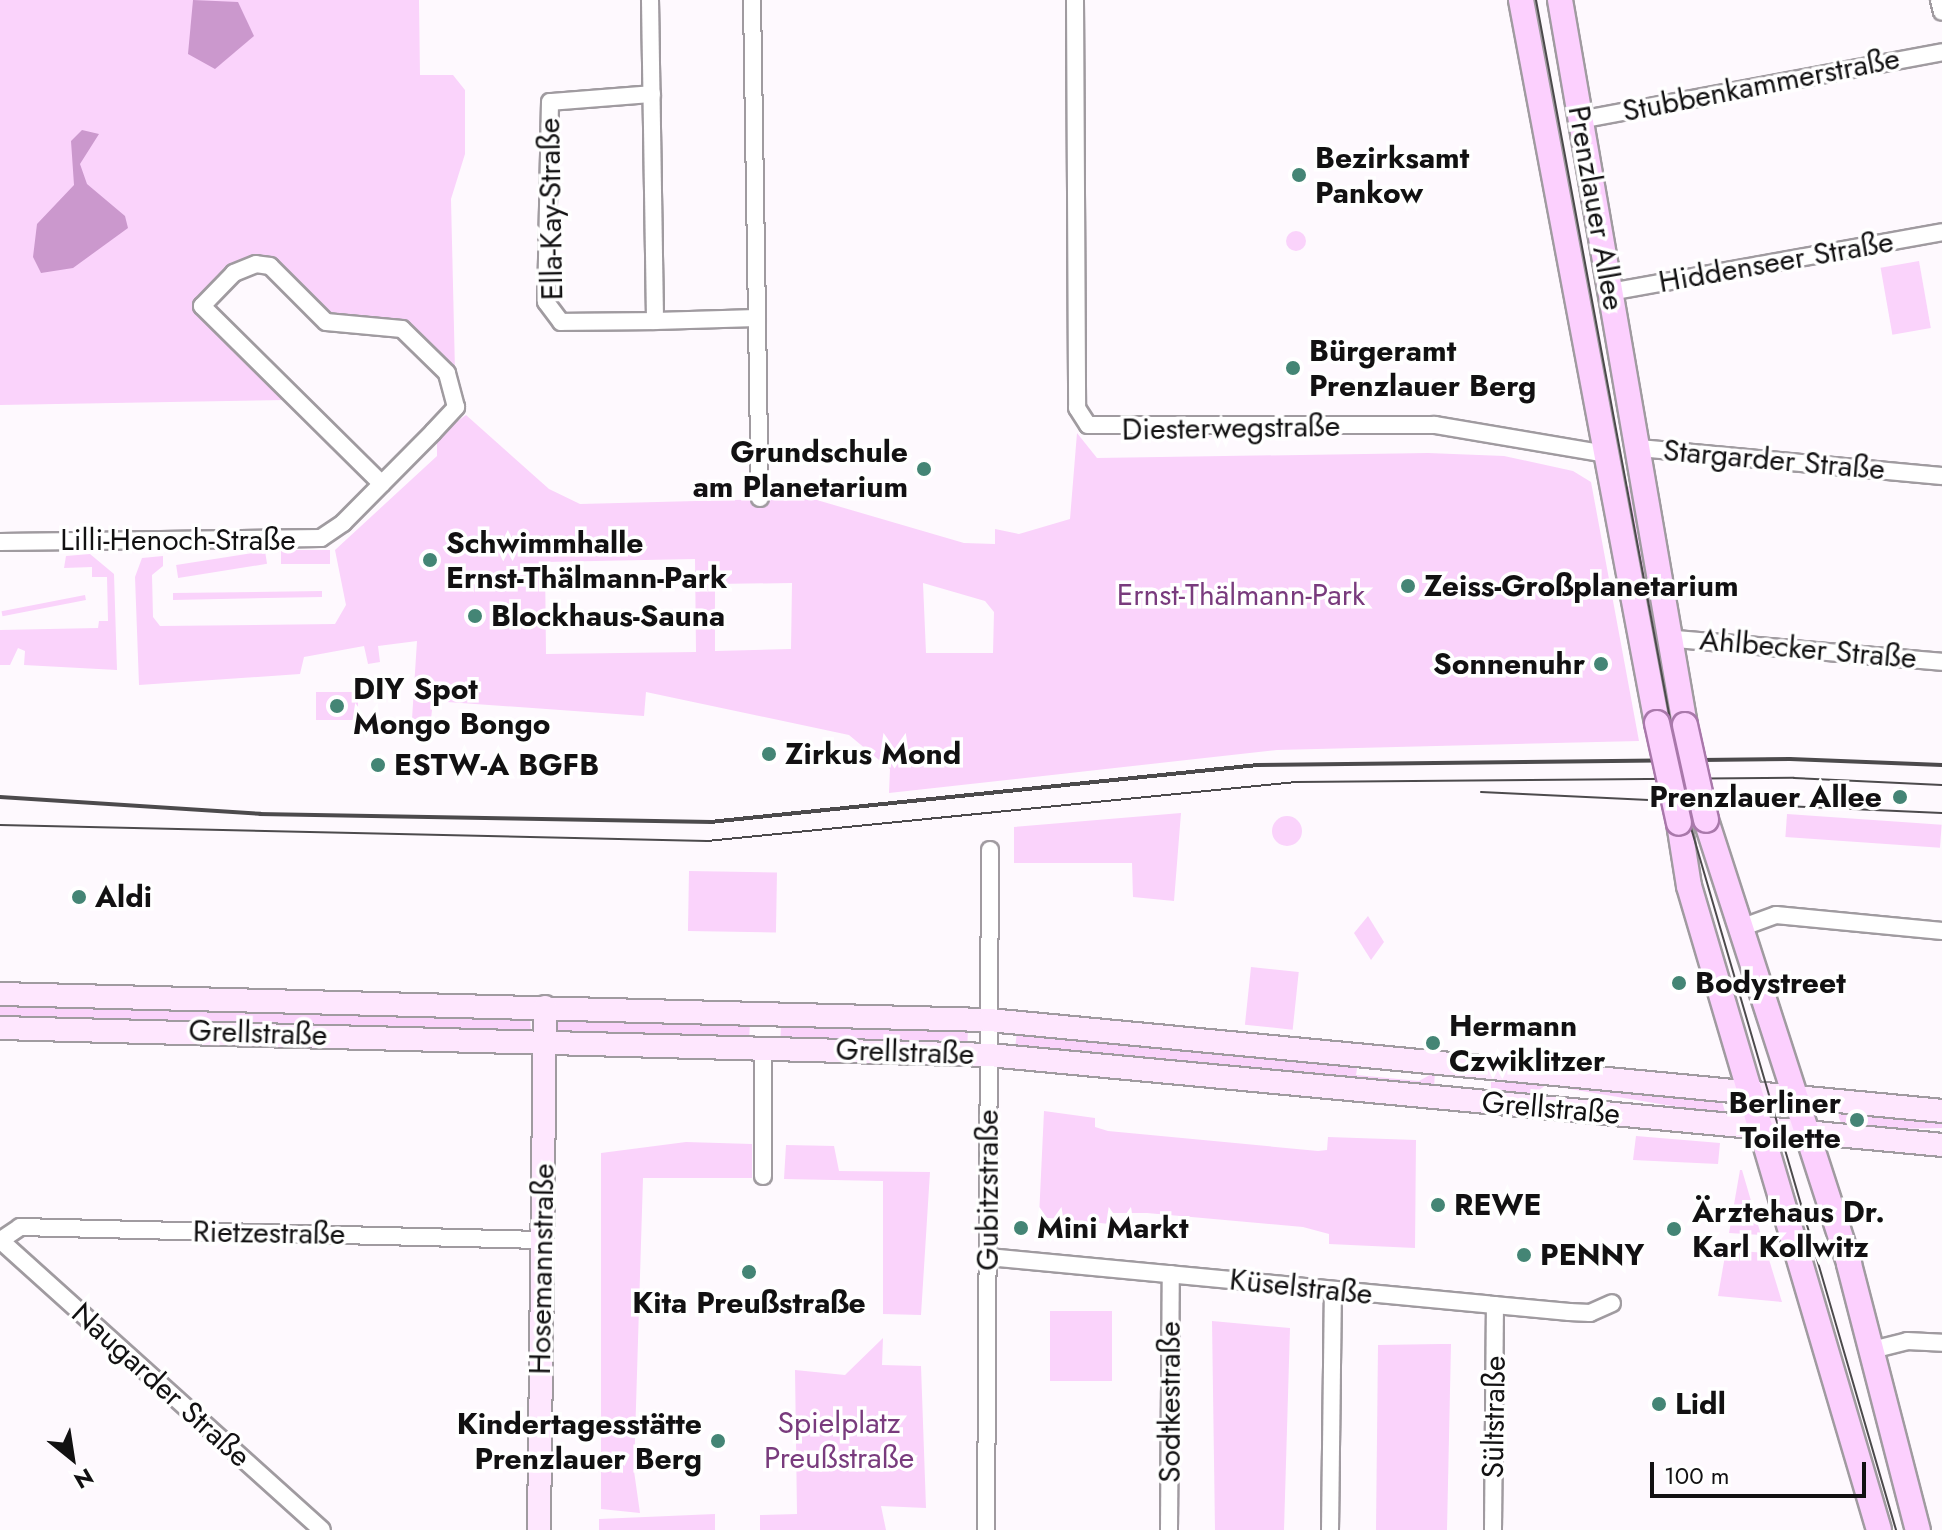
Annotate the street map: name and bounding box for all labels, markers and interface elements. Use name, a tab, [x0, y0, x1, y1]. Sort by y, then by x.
street label: Stubbenkammerstraße	[1619, 40, 1903, 130]
street label: Prenzlauer Allee	[1560, 103, 1632, 313]
street label: Ella-Kay-Straße	[531, 117, 571, 301]
place label: Bezirksamt Pankow	[1315, 140, 1469, 210]
marker: Bezirksamt Pankow	[1290, 166, 1308, 184]
street label: Hiddenseer Straße	[1656, 224, 1896, 300]
place label: Bürgeramt Prenzlauer Berg	[1309, 333, 1536, 404]
marker: Bürgeramt Prenzlauer Berg	[1284, 359, 1302, 377]
street label: Diesterwegstraße	[1121, 408, 1341, 448]
street label: Stargarder Straße	[1662, 432, 1886, 488]
place label: Grundschule am Planetarium	[693, 434, 908, 504]
marker: Grundschule am Planetarium	[915, 460, 933, 478]
street label: Lilli-Henoch-Straße	[60, 522, 296, 558]
place label: Schwimmhalle Ernst-Thälmann-Park	[446, 525, 727, 596]
marker: Schwimmhalle Ernst-Thälmann-Park	[421, 551, 439, 569]
place label: Zeiss-Großplanetarium	[1424, 568, 1739, 604]
park label: Ernst-Thälmann-Park	[1117, 577, 1365, 613]
marker: Zeiss-Großplanetarium	[1399, 577, 1417, 595]
place label: Blockhaus-Sauna	[491, 598, 725, 634]
marker: Blockhaus-Sauna	[466, 607, 484, 625]
street label: Ahlbecker Straße	[1698, 622, 1918, 676]
place label: Sonnenuhr	[1433, 646, 1585, 682]
marker: Sonnenuhr	[1592, 655, 1610, 673]
place label: DIY Spot Mongo Bongo	[353, 671, 551, 742]
marker: DIY Spot Mongo Bongo	[328, 697, 346, 715]
place label: Zirkus Mond	[785, 736, 961, 772]
marker: Zirkus Mond	[760, 745, 778, 763]
place label: ESTW-A BGFB	[394, 747, 599, 783]
marker: ESTW-A BGFB	[369, 756, 387, 774]
place label: Prenzlauer Allee	[1649, 779, 1882, 815]
marker: Prenzlauer Allee	[1889, 786, 1911, 808]
place label: Aldi	[95, 879, 152, 915]
marker: Aldi	[70, 888, 88, 906]
place label: Bodystreet	[1695, 965, 1846, 1001]
marker: Bodystreet	[1670, 974, 1688, 992]
place label: Hermann Czwiklitzer	[1449, 1008, 1605, 1078]
street label: Grellstraße	[188, 1013, 328, 1053]
street label: Grellstraße	[835, 1032, 975, 1072]
marker: Hermann Czwiklitzer	[1424, 1034, 1442, 1052]
street label: Grellstraße	[1480, 1084, 1622, 1132]
place label: Berliner Toilette	[1728, 1085, 1841, 1156]
street label: Gubitzstraße	[970, 1109, 1006, 1271]
marker: Berliner Toilette	[1848, 1111, 1866, 1129]
street label: Hosemannstraße	[522, 1163, 562, 1375]
place label: REWE	[1454, 1187, 1542, 1223]
place label: Ärztehaus Dr. Karl Kollwitz	[1692, 1194, 1885, 1264]
marker: REWE	[1429, 1196, 1447, 1214]
place label: Mini Markt	[1037, 1210, 1189, 1246]
street label: Rietzestraße	[192, 1214, 346, 1252]
marker: Ärztehaus Dr. Karl Kollwitz	[1663, 1218, 1685, 1240]
marker: Mini Markt	[1012, 1219, 1030, 1237]
place label: PENNY	[1540, 1237, 1644, 1273]
marker: PENNY	[1515, 1246, 1533, 1264]
street label: Küselstraße	[1228, 1262, 1374, 1312]
marker: Kita Preußstraße	[740, 1263, 758, 1281]
place label: Kita Preußstraße	[632, 1285, 866, 1321]
street label: Naugarder Straße	[64, 1295, 258, 1475]
street label: Sodtkestraße	[1152, 1321, 1188, 1483]
street label: Sültstraße	[1475, 1355, 1513, 1479]
place label: Lidl	[1675, 1386, 1726, 1422]
marker: Lidl	[1650, 1395, 1668, 1413]
park label: Spielplatz Preußstraße	[764, 1405, 914, 1476]
place label: Kindertagesstätte Prenzlauer Berg	[457, 1406, 702, 1476]
north arrow	[32, 1418, 112, 1498]
marker: Kindertagesstätte Prenzlauer Berg	[709, 1432, 727, 1450]
scale bar	[1654, 1446, 1870, 1496]
text: 100 m	[1664, 1458, 1730, 1493]
text: N	[68, 1461, 100, 1497]

